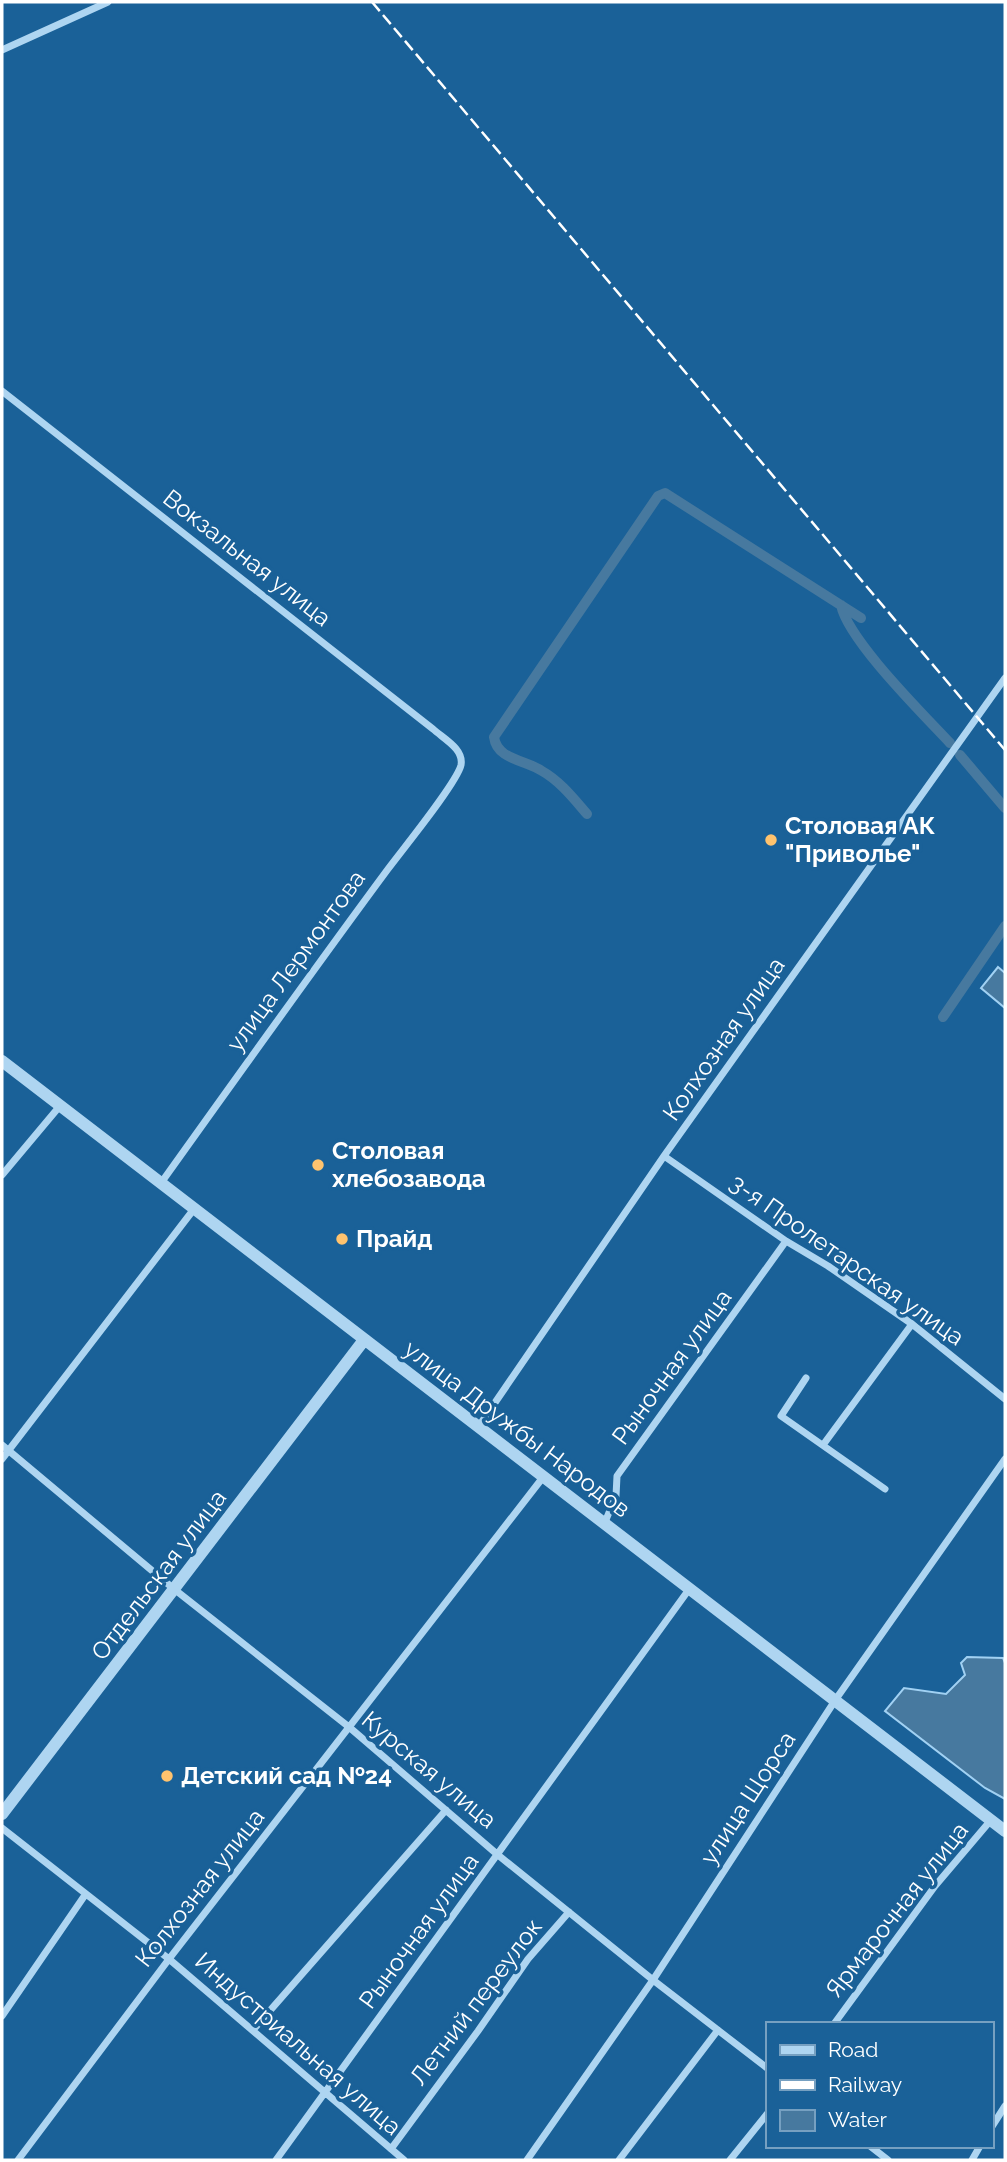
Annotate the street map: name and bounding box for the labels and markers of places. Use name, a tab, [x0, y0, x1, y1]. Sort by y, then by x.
place label: Столовая АК "Приволье"	[785, 811, 936, 868]
marker: Столовая АК "Приволье"	[763, 832, 779, 848]
place label: Столовая хлебозавода	[332, 1136, 486, 1193]
marker: Столовая хлебозавода	[310, 1157, 326, 1173]
place label: Прайд	[356, 1224, 432, 1253]
marker: Прайд	[334, 1231, 350, 1247]
place label: Детский сад №24	[181, 1761, 392, 1790]
marker: Детский сад №24	[159, 1768, 175, 1784]

